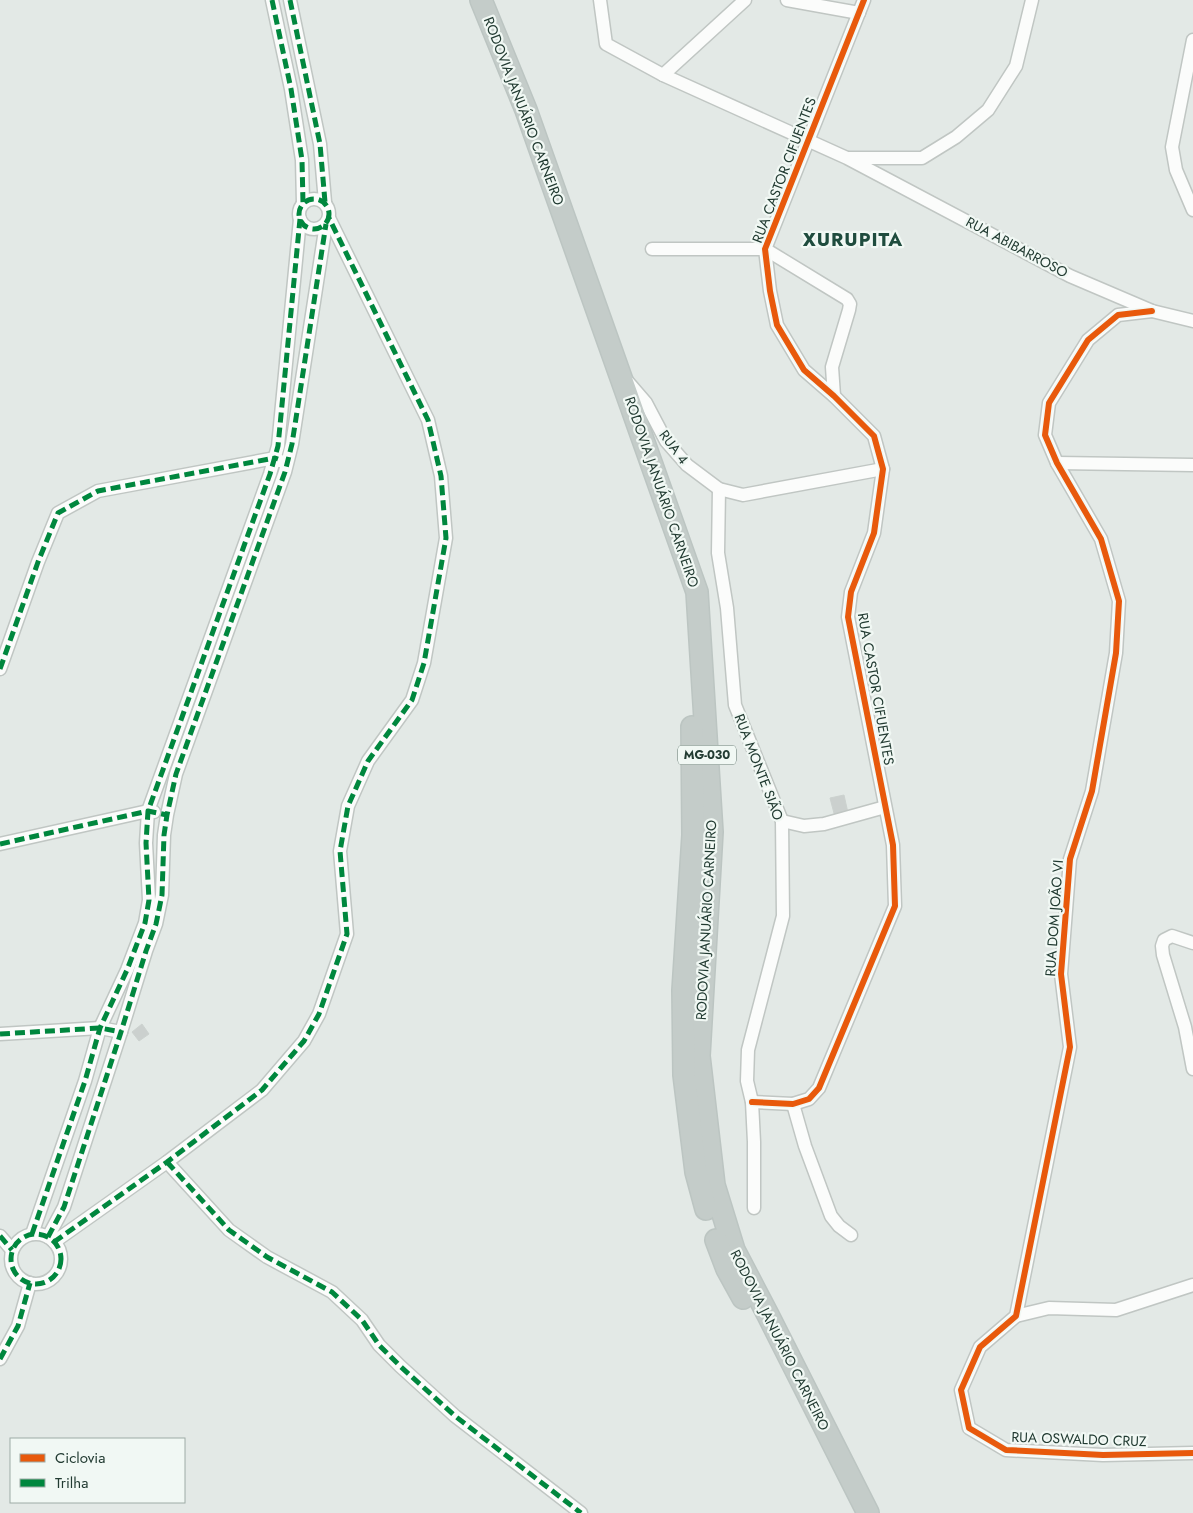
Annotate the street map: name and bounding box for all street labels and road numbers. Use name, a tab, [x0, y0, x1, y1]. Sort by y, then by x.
street label: RODOVIA JANUÁRIO CARNEIRO	[479, 14, 569, 208]
street label: RUA CASTOR CIFUENTES	[747, 94, 821, 246]
street label: RUA ABIBARROSO	[962, 212, 1072, 282]
street label: RODOVIA JANUÁRIO CARNEIRO	[620, 394, 704, 590]
street label: RUA 4	[655, 426, 693, 468]
street label: RUA CASTOR CIFUENTES	[853, 611, 899, 767]
street label: RUA MONTE SIÃO	[729, 711, 789, 823]
road number: MG-030	[678, 746, 736, 764]
street label: RODOVIA JANUÁRIO CARNEIRO	[691, 819, 721, 1021]
street label: RUA DOM JOÃO VI	[1040, 859, 1068, 977]
street label: RODOVIA JANUÁRIO CARNEIRO	[726, 1246, 834, 1434]
street label: RUA OSWALDO CRUZ	[1011, 1427, 1147, 1451]

